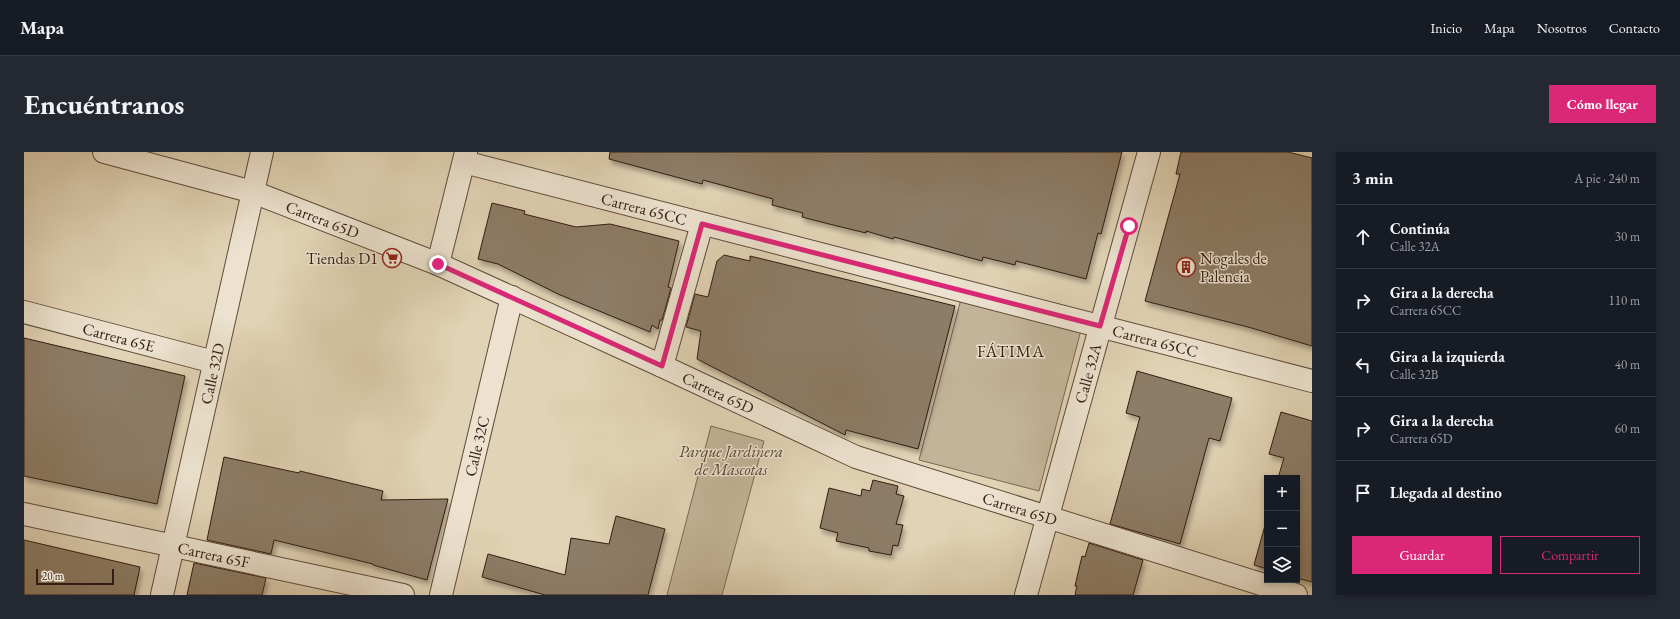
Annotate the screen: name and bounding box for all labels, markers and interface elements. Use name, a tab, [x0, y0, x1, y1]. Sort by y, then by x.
text: Mapa	[20, 15, 64, 40]
text: Inicio	[1431, 19, 1462, 37]
text: Mapa	[1484, 19, 1515, 37]
text: Nosotros	[1537, 19, 1587, 37]
text: Contacto	[1609, 19, 1660, 37]
button: Cómo llegar	[1549, 85, 1656, 123]
text: Encuéntranos	[24, 86, 184, 122]
text: 3 min	[1352, 167, 1393, 189]
text: A pie · 240 m	[1574, 170, 1640, 187]
street label: Carrera 65CC	[599, 188, 689, 230]
street label: Carrera 65D	[283, 196, 362, 243]
route start	[1120, 217, 1138, 235]
text: Continúa	[1390, 219, 1450, 238]
icon: ahead	[1352, 226, 1374, 248]
text: 30 m	[1615, 228, 1640, 245]
text: Calle 32A	[1390, 238, 1440, 255]
supermarket icon: Tiendas D1	[381, 247, 403, 269]
place label: Tiendas D1	[306, 248, 378, 269]
place label: Nogales de Palencia	[1200, 248, 1267, 287]
route end	[429, 255, 447, 273]
building icon: Nogales de Palencia	[1175, 256, 1197, 278]
text: Gira a la derecha	[1390, 283, 1494, 302]
icon: right	[1352, 290, 1374, 312]
text: 110 m	[1609, 292, 1640, 309]
text: Carrera 65CC	[1390, 302, 1461, 319]
street label: Carrera 65E	[80, 318, 157, 357]
street label: Carrera 65CC	[1110, 320, 1200, 362]
district label: FÁTIMA	[977, 340, 1045, 362]
street label: Calle 32A	[1070, 340, 1107, 406]
street label: Calle 32D	[195, 341, 230, 406]
text: Gira a la izquierda	[1390, 347, 1505, 366]
icon: left	[1352, 354, 1374, 376]
text: 40 m	[1615, 356, 1640, 373]
text: Calle 32B	[1390, 366, 1438, 383]
street label: Carrera 65D	[679, 367, 757, 419]
text: Gira a la derecha	[1390, 411, 1494, 430]
street label: Calle 32C	[460, 414, 494, 479]
icon: right	[1352, 418, 1374, 440]
text: 60 m	[1615, 420, 1640, 437]
text: Carrera 65D	[1390, 430, 1453, 447]
park label: Parque Jardinera de Mascotas	[679, 441, 783, 480]
map controls	[1264, 475, 1300, 583]
button: +	[1264, 475, 1300, 511]
icon: arrive	[1352, 482, 1374, 504]
text: Llegada al destino	[1390, 483, 1502, 502]
street label: Carrera 65D	[980, 487, 1060, 530]
button: −	[1264, 511, 1300, 547]
button: Guardar	[1352, 536, 1492, 574]
button: Compartir	[1500, 536, 1640, 574]
street label: Carrera 65F	[176, 537, 252, 573]
button: layers	[1264, 547, 1300, 583]
scale bar	[36, 567, 114, 586]
text: 20 m	[42, 569, 63, 583]

